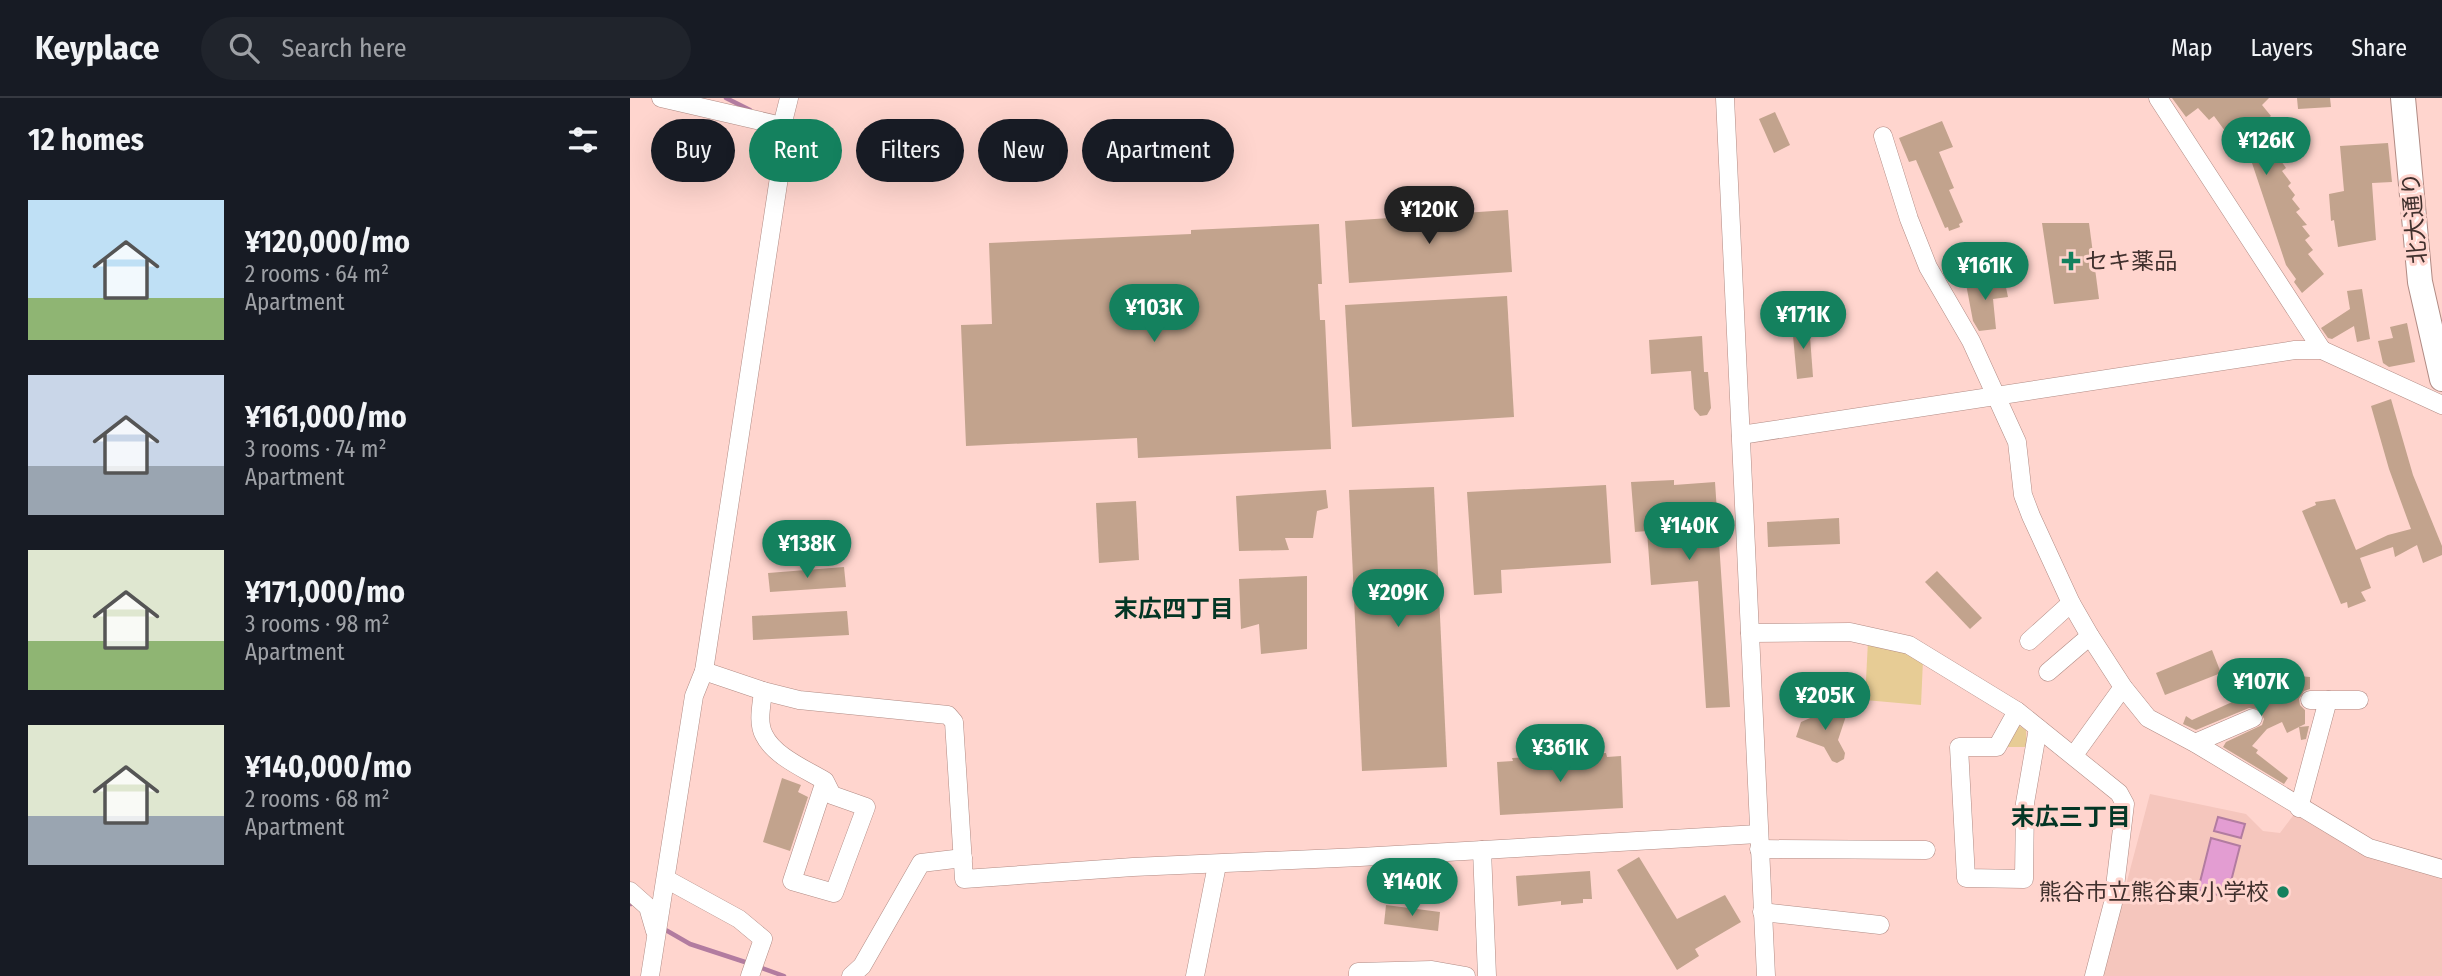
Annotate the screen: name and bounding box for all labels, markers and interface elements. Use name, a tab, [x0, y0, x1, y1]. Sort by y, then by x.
search box	[201, 17, 691, 80]
text: Keyplace	[35, 28, 159, 68]
icon: search	[225, 29, 263, 67]
text: Search here	[281, 33, 407, 64]
text: Map	[2171, 34, 2213, 62]
text: Layers	[2251, 34, 2313, 62]
text: Share	[2351, 34, 2407, 62]
pin: ¥126K	[2217, 118, 2315, 177]
chip: Buy	[651, 119, 735, 182]
chip: Rent	[749, 119, 842, 182]
chip: Filters	[856, 119, 964, 182]
chip: New	[978, 119, 1068, 182]
chip: Apartment	[1082, 119, 1234, 182]
icon: filters	[564, 121, 602, 159]
text: 12 homes	[28, 122, 144, 158]
text: ¥126K	[2238, 126, 2294, 154]
street label: 北大通り	[2396, 171, 2432, 265]
pin: ¥120K	[1380, 186, 1478, 246]
text: ¥120K	[1400, 195, 1458, 223]
text: ¥120,000/mo	[245, 224, 410, 260]
icon: home	[84, 228, 168, 312]
pin: ¥161K	[1936, 242, 2034, 302]
place label: セキ薬品	[2085, 247, 2177, 275]
text: ¥161K	[1958, 251, 2012, 279]
marker: セキ薬品	[2063, 253, 2079, 269]
text: 2 rooms · 64 m²	[245, 260, 389, 288]
pin: ¥103K	[1105, 285, 1203, 344]
text: Apartment	[245, 288, 345, 316]
pin: ¥171K	[1754, 292, 1852, 351]
text: ¥103K	[1125, 293, 1183, 321]
text: ¥171K	[1776, 300, 1830, 328]
text: ¥161,000/mo	[245, 399, 407, 435]
icon: home	[84, 403, 168, 487]
text: 3 rooms · 74 m²	[245, 435, 387, 463]
text: Apartment	[245, 463, 345, 491]
pin: ¥140K	[1640, 503, 1738, 562]
text: ¥140K	[1660, 511, 1718, 539]
pin: ¥138K	[758, 520, 856, 580]
text: ¥138K	[778, 529, 836, 557]
pin: ¥209K	[1349, 570, 1447, 629]
text: ¥171,000/mo	[245, 574, 405, 610]
icon: home	[84, 578, 168, 662]
text: ¥209K	[1368, 578, 1428, 606]
district label: 末広四丁目	[1114, 595, 1234, 623]
text: 3 rooms · 98 m²	[245, 610, 390, 638]
text: Apartment	[245, 638, 345, 666]
pin: ¥107K	[2212, 658, 2310, 718]
text: ¥107K	[2233, 667, 2289, 695]
pin: ¥205K	[1776, 672, 1874, 732]
text: ¥205K	[1795, 681, 1855, 709]
pin: ¥361K	[1511, 724, 1609, 784]
text: ¥361K	[1532, 733, 1588, 761]
text: ¥140,000/mo	[245, 749, 412, 785]
icon: home	[84, 753, 168, 837]
text: 2 rooms · 68 m²	[245, 785, 390, 813]
district label: 末広三丁目	[2011, 803, 2131, 831]
text: Apartment	[245, 813, 345, 841]
pin: ¥140K	[1363, 858, 1461, 918]
text: ¥140K	[1383, 867, 1441, 895]
place label: 熊谷市立熊谷東小学校	[2039, 878, 2269, 906]
marker: 熊谷市立熊谷東小学校	[2275, 884, 2291, 900]

